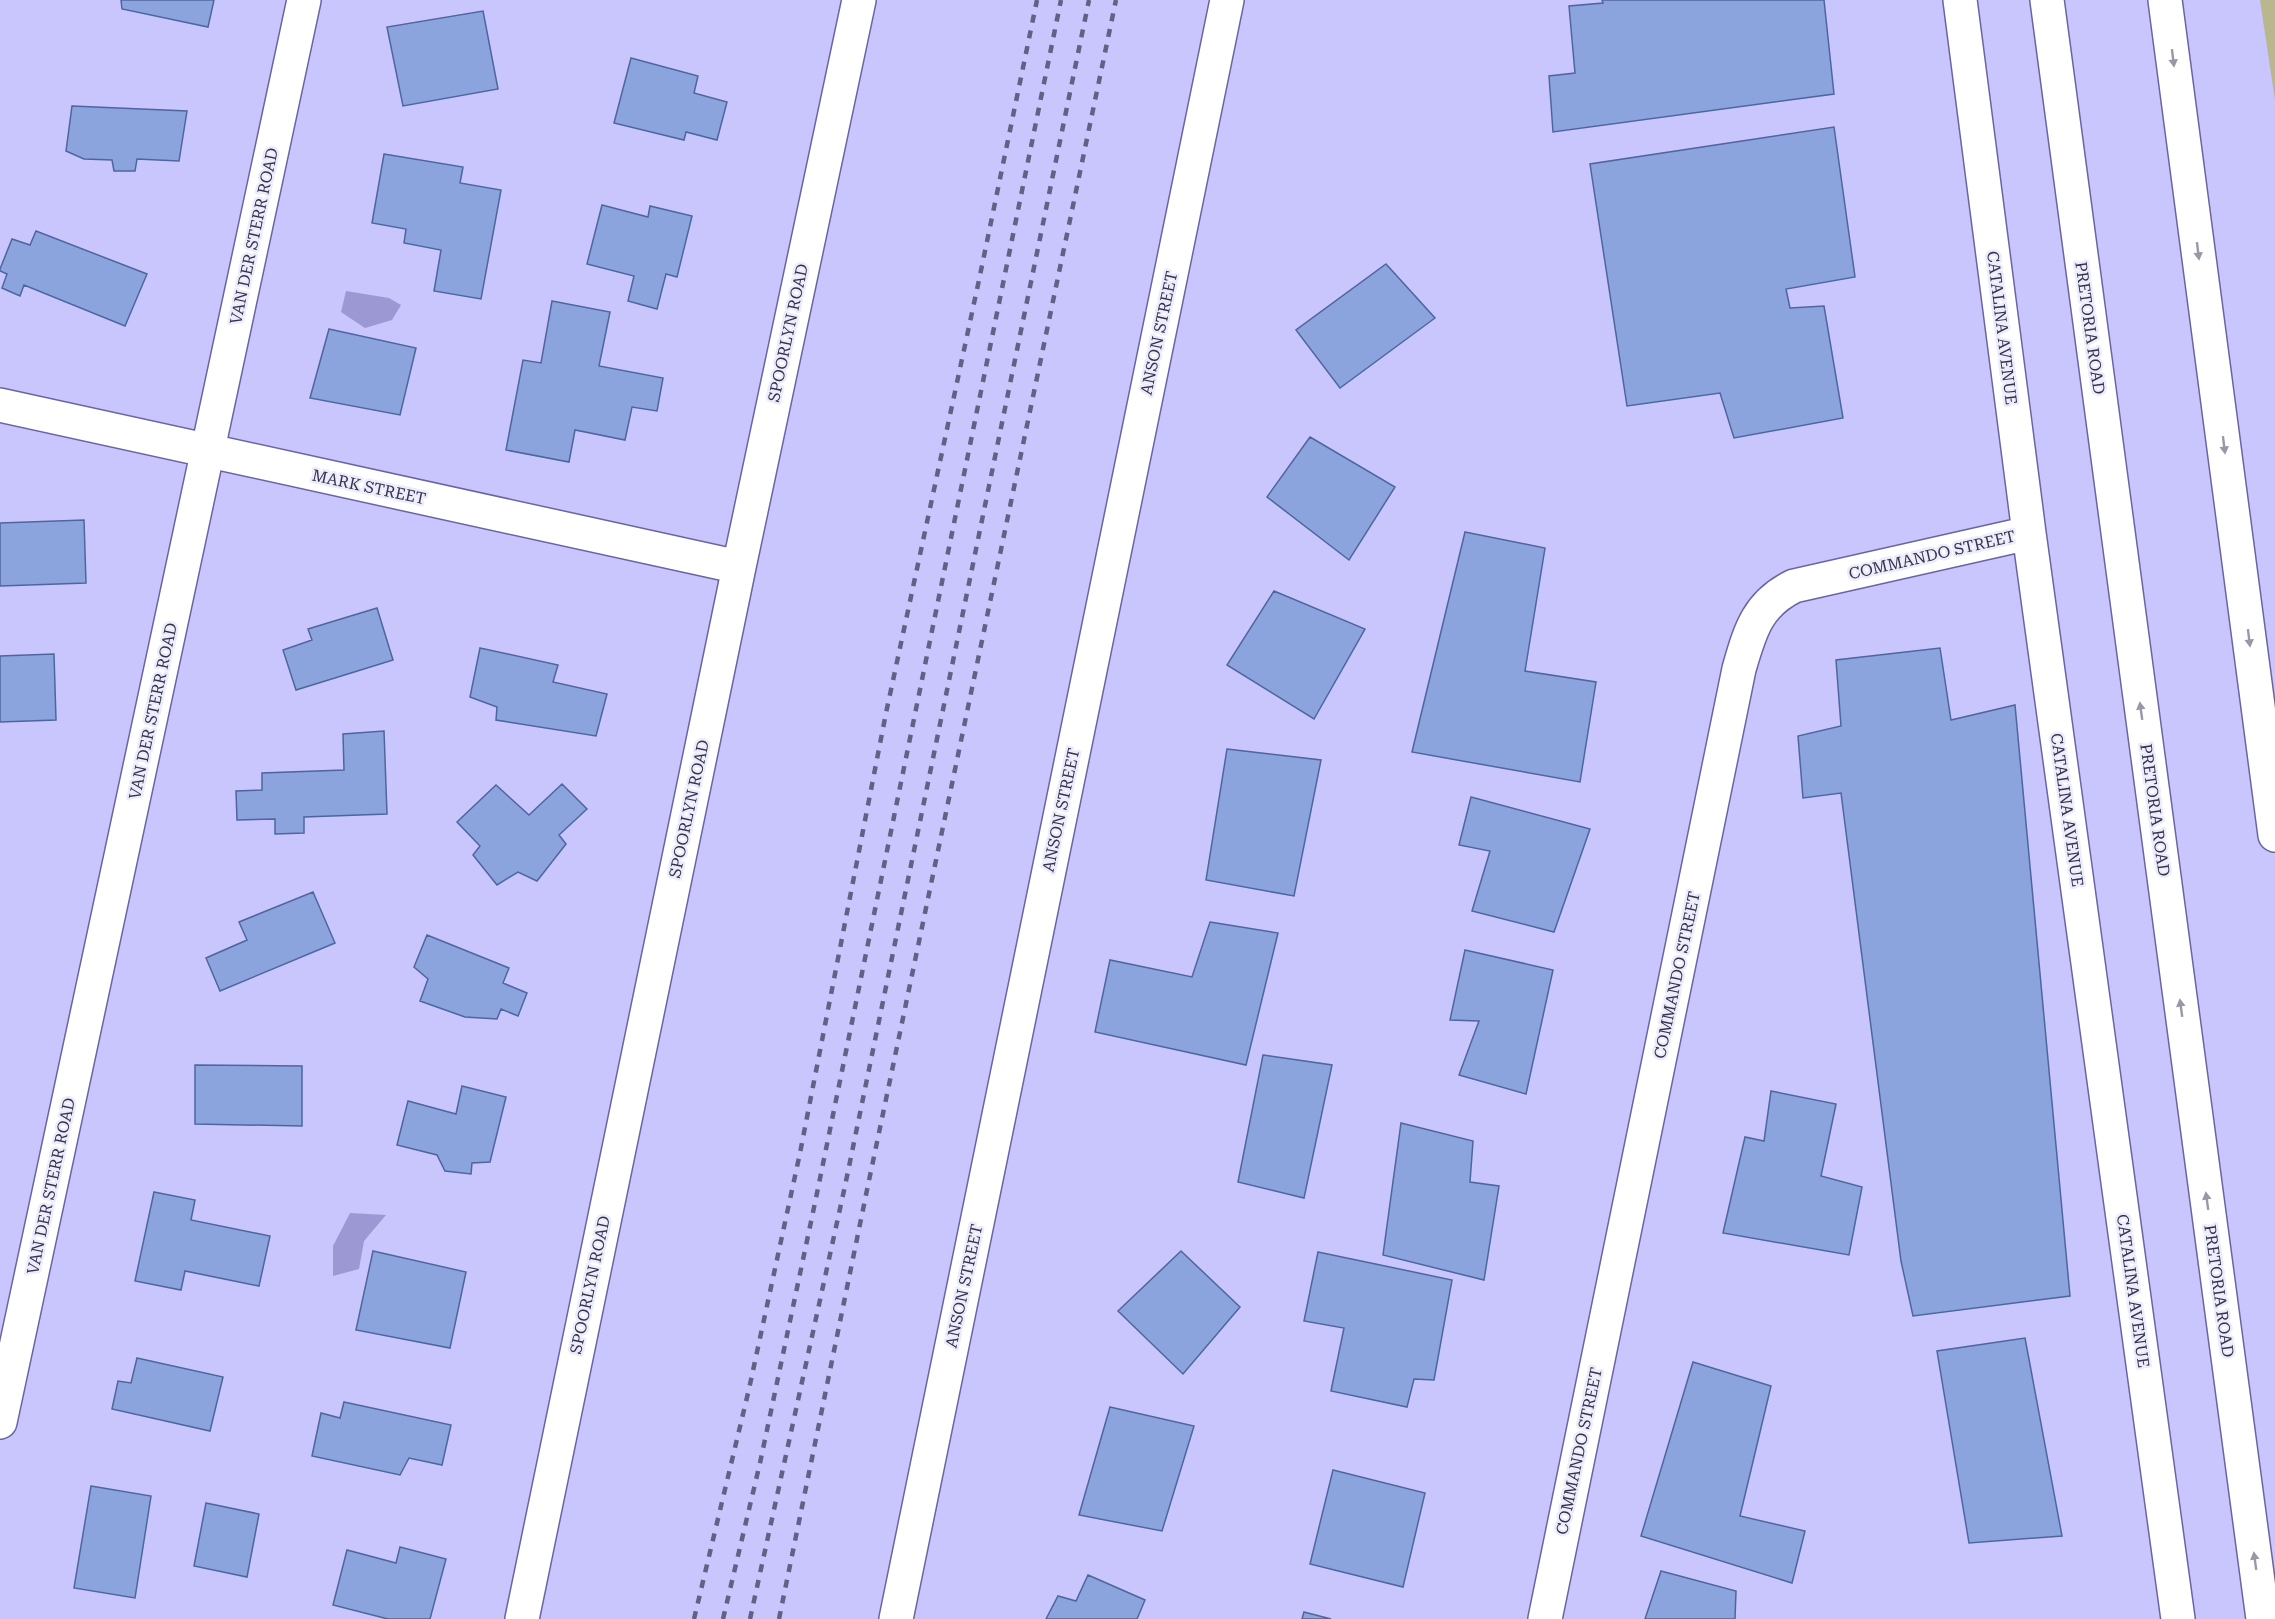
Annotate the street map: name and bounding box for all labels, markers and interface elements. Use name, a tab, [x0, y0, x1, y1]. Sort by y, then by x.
one-way arrow	[2168, 49, 2178, 68]
street label: VAN DER STERR ROAD	[226, 146, 282, 326]
one-way arrow	[2194, 242, 2203, 261]
street label: CATALINA AVENUE	[1983, 250, 2021, 406]
street label: PRETORIA ROAD	[2071, 260, 2109, 396]
street label: SPOORLYN ROAD	[764, 262, 812, 404]
street label: ANSON STREET	[1137, 269, 1181, 397]
one-way arrow	[2219, 435, 2228, 454]
street label: MARK STREET	[310, 466, 428, 508]
street label: COMMANDO STREET	[1847, 527, 2017, 583]
street label: VAN DER STERR ROAD	[125, 621, 181, 801]
one-way arrow	[2244, 629, 2254, 648]
one-way arrow	[2137, 701, 2146, 720]
street label: CATALINA AVENUE	[2047, 732, 2087, 888]
street label: SPOORLYN ROAD	[665, 738, 713, 880]
street label: PRETORIA ROAD	[2136, 742, 2174, 878]
street label: ANSON STREET	[1039, 746, 1083, 874]
street label: COMMANDO STREET	[1650, 889, 1704, 1060]
one-way arrow	[2177, 998, 2186, 1017]
street label: VAN DER STERR ROAD	[23, 1096, 79, 1276]
one-way arrow	[2202, 1192, 2212, 1211]
street label: CATALINA AVENUE	[2113, 1213, 2153, 1369]
street label: SPOORLYN ROAD	[566, 1214, 614, 1356]
street label: ANSON STREET	[942, 1222, 986, 1350]
street label: PRETORIA ROAD	[2200, 1223, 2238, 1359]
street label: COMMANDO STREET	[1552, 1365, 1606, 1536]
one-way arrow	[2250, 1551, 2260, 1570]

